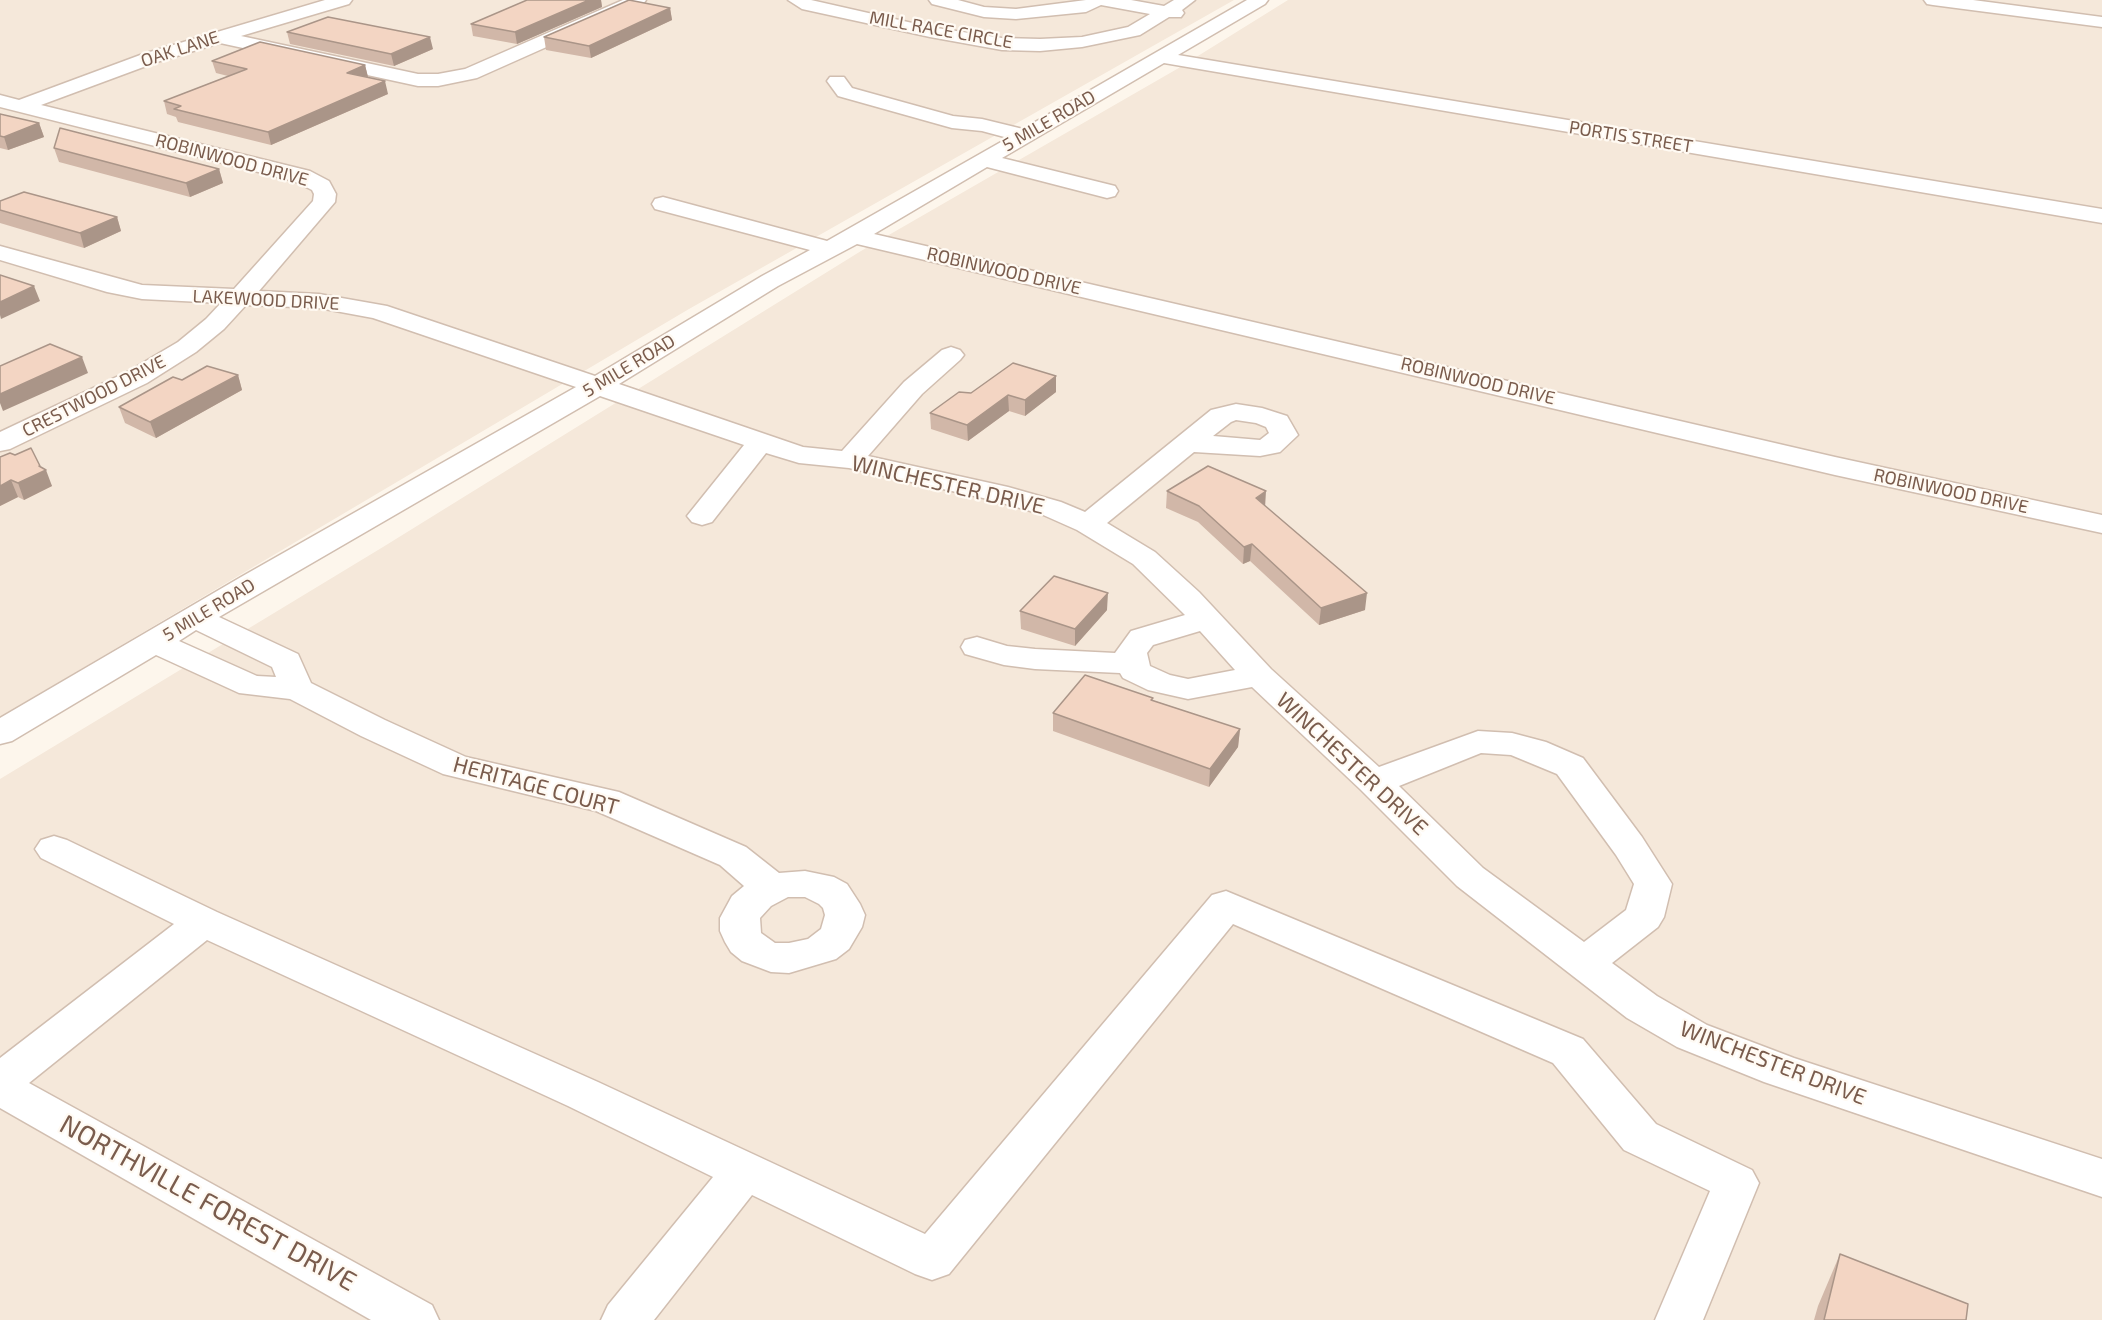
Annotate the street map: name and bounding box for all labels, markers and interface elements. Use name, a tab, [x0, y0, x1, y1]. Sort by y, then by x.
street label: MILL RACE CIRCLE	[868, 7, 1014, 53]
street label: OAK LANE	[138, 26, 222, 72]
street label: 5 MILE ROAD	[999, 86, 1099, 156]
street label: PORTIS STREET	[1568, 117, 1694, 157]
street label: ROBINWOOD DRIVE	[153, 129, 311, 191]
street label: ROBINWOOD DRIVE	[925, 243, 1083, 299]
street label: LAKEWOOD DRIVE	[192, 285, 340, 315]
street label: 5 MILE ROAD	[579, 330, 679, 402]
street label: CRESTWOOD DRIVE	[19, 351, 169, 441]
street label: ROBINWOOD DRIVE	[1399, 353, 1557, 409]
street label: WINCHESTER DRIVE	[849, 450, 1047, 520]
street label: ROBINWOOD DRIVE	[1872, 464, 2030, 518]
street label: 5 MILE ROAD	[159, 574, 259, 646]
street label: WINCHESTER DRIVE	[1271, 687, 1433, 841]
street label: HERITAGE COURT	[450, 751, 622, 821]
street label: WINCHESTER DRIVE	[1676, 1015, 1870, 1111]
street label: NORTHVILLE FOREST DRIVE	[54, 1108, 362, 1298]

